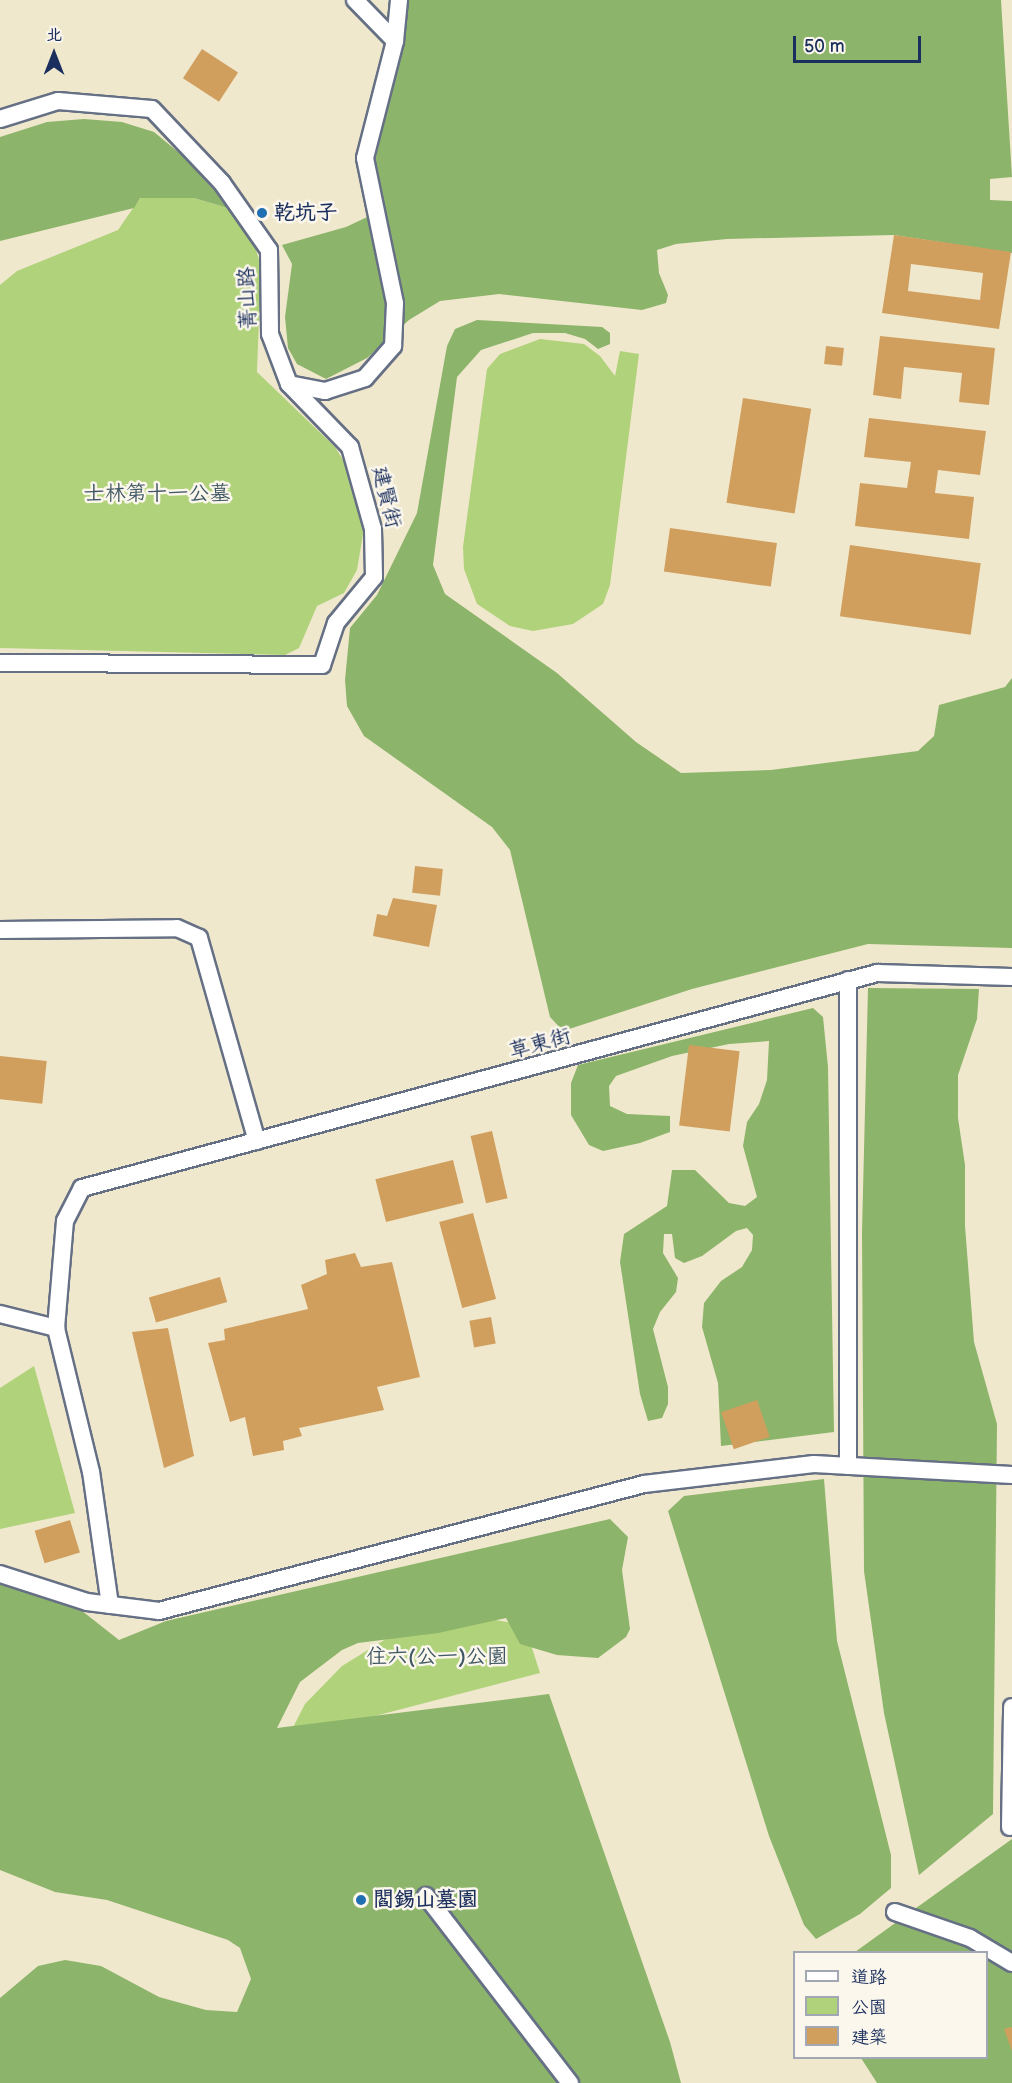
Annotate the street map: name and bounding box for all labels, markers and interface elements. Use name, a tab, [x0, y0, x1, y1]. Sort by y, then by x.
north arrow	[24, 24, 84, 84]
scale bar	[796, 24, 924, 62]
text: 北	[46, 26, 62, 45]
text: 50 m	[804, 36, 845, 57]
place label: 乾坑子	[274, 200, 337, 226]
marker: 乾坑子	[255, 206, 269, 220]
street label: 菁山路	[234, 266, 262, 330]
street label: 建賢街	[366, 463, 406, 531]
park label: 士林第十一公墓	[84, 481, 230, 507]
street label: 草東街	[506, 1024, 574, 1064]
park label: 住六(公一)公園	[366, 1644, 508, 1670]
place label: 閻錫山墓園	[373, 1887, 478, 1913]
marker: 閻錫山墓園	[354, 1893, 368, 1907]
legend	[793, 1951, 988, 2059]
text: 道路	[851, 1967, 887, 1988]
text: 公園	[851, 1997, 887, 2018]
text: 建築	[851, 2027, 887, 2048]

